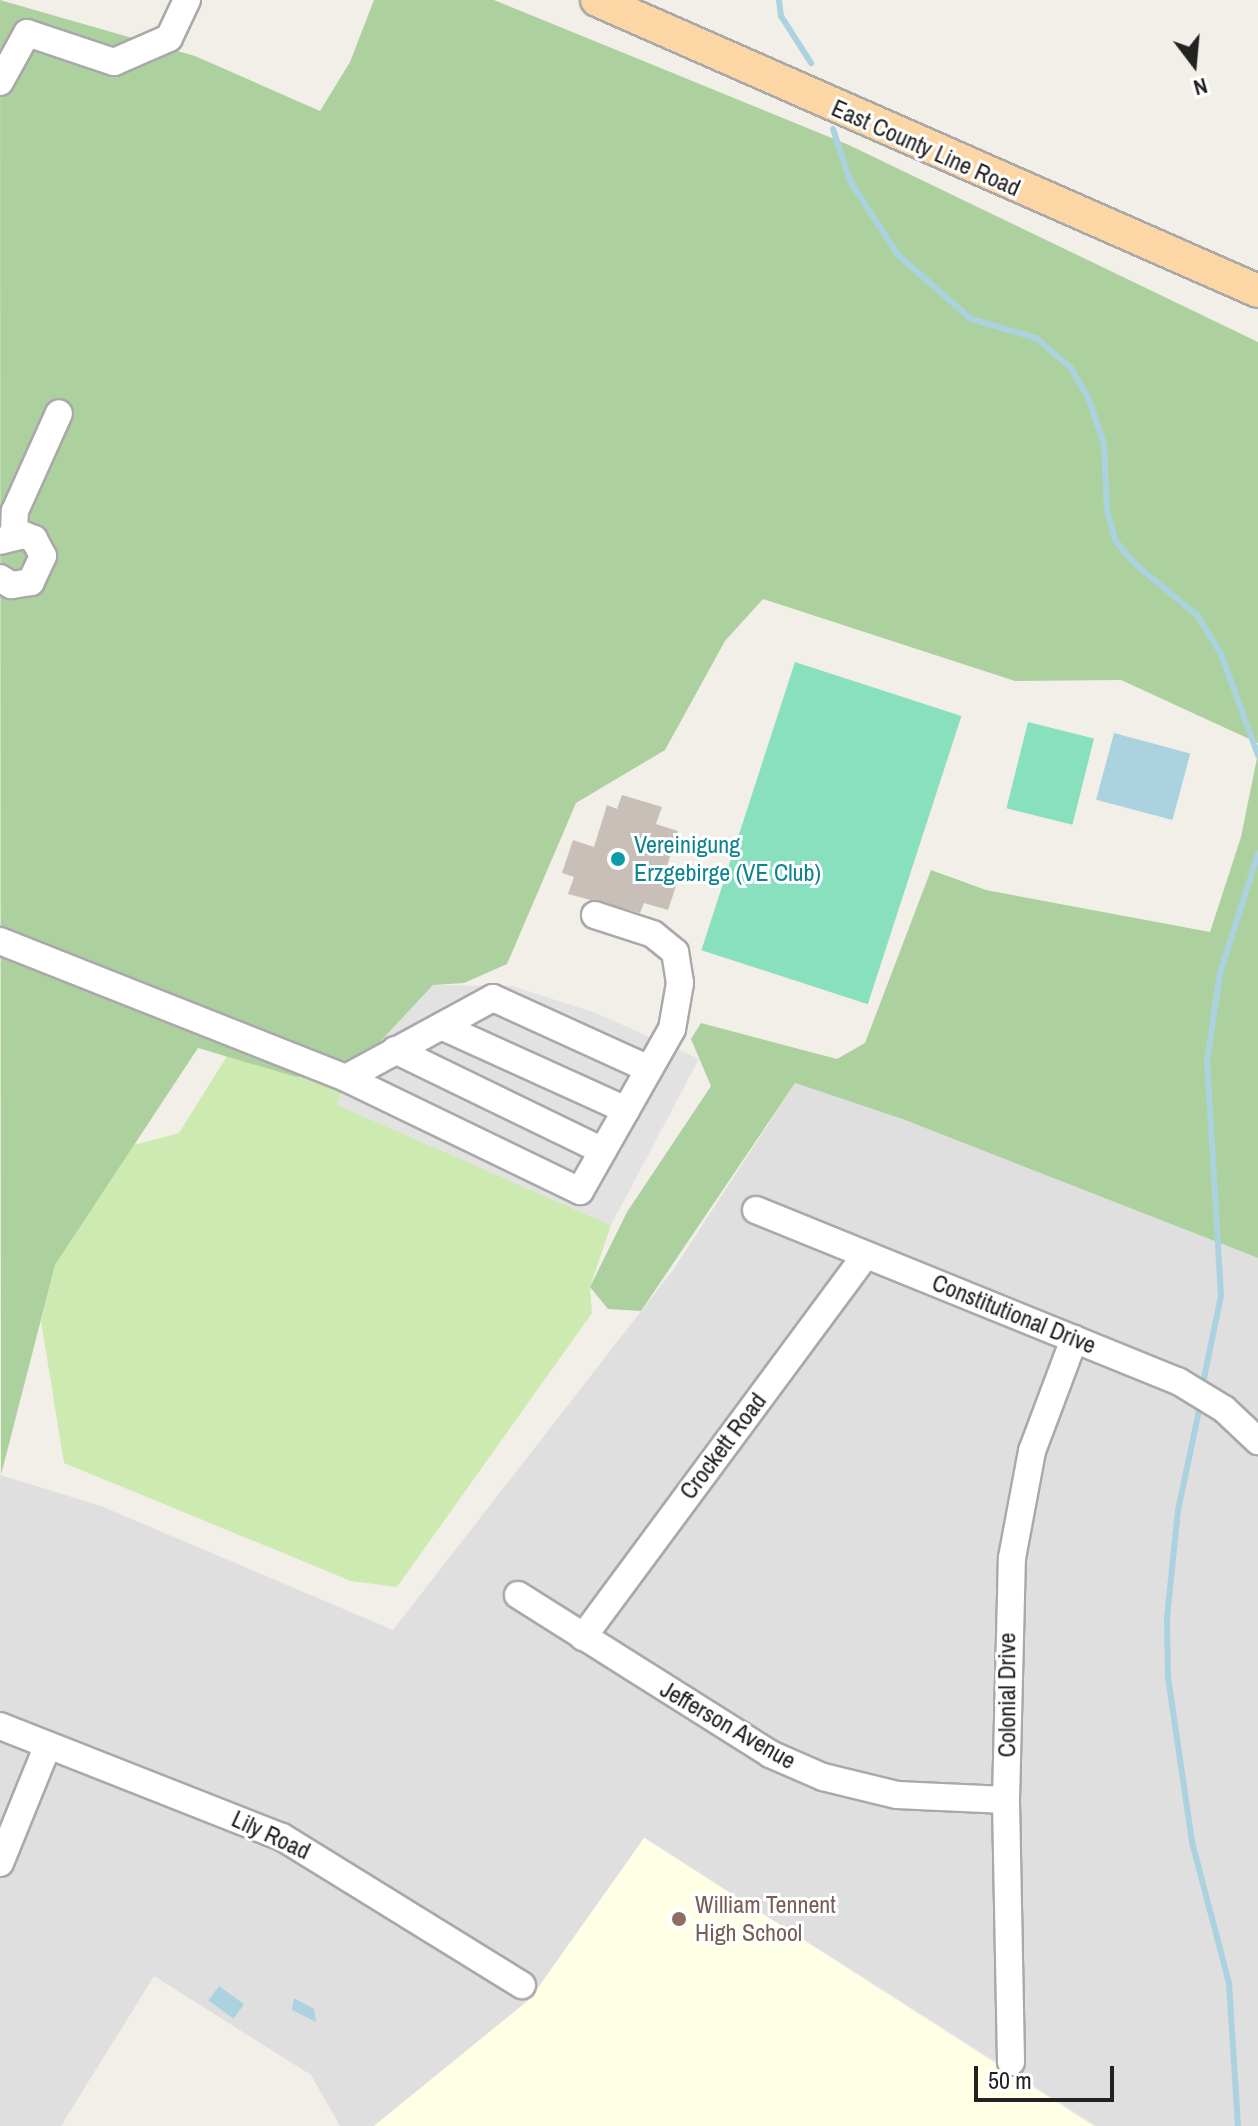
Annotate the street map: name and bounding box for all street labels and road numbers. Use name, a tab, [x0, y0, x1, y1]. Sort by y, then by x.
street label: East County Line Road	[827, 93, 1025, 203]
street label: Constitutional Drive	[928, 1268, 1100, 1360]
street label: Crockett Road	[674, 1387, 772, 1505]
street label: Colonial Drive	[993, 1633, 1021, 1757]
street label: Jefferson Avenue	[655, 1674, 801, 1776]
street label: Lily Road	[227, 1804, 315, 1866]

